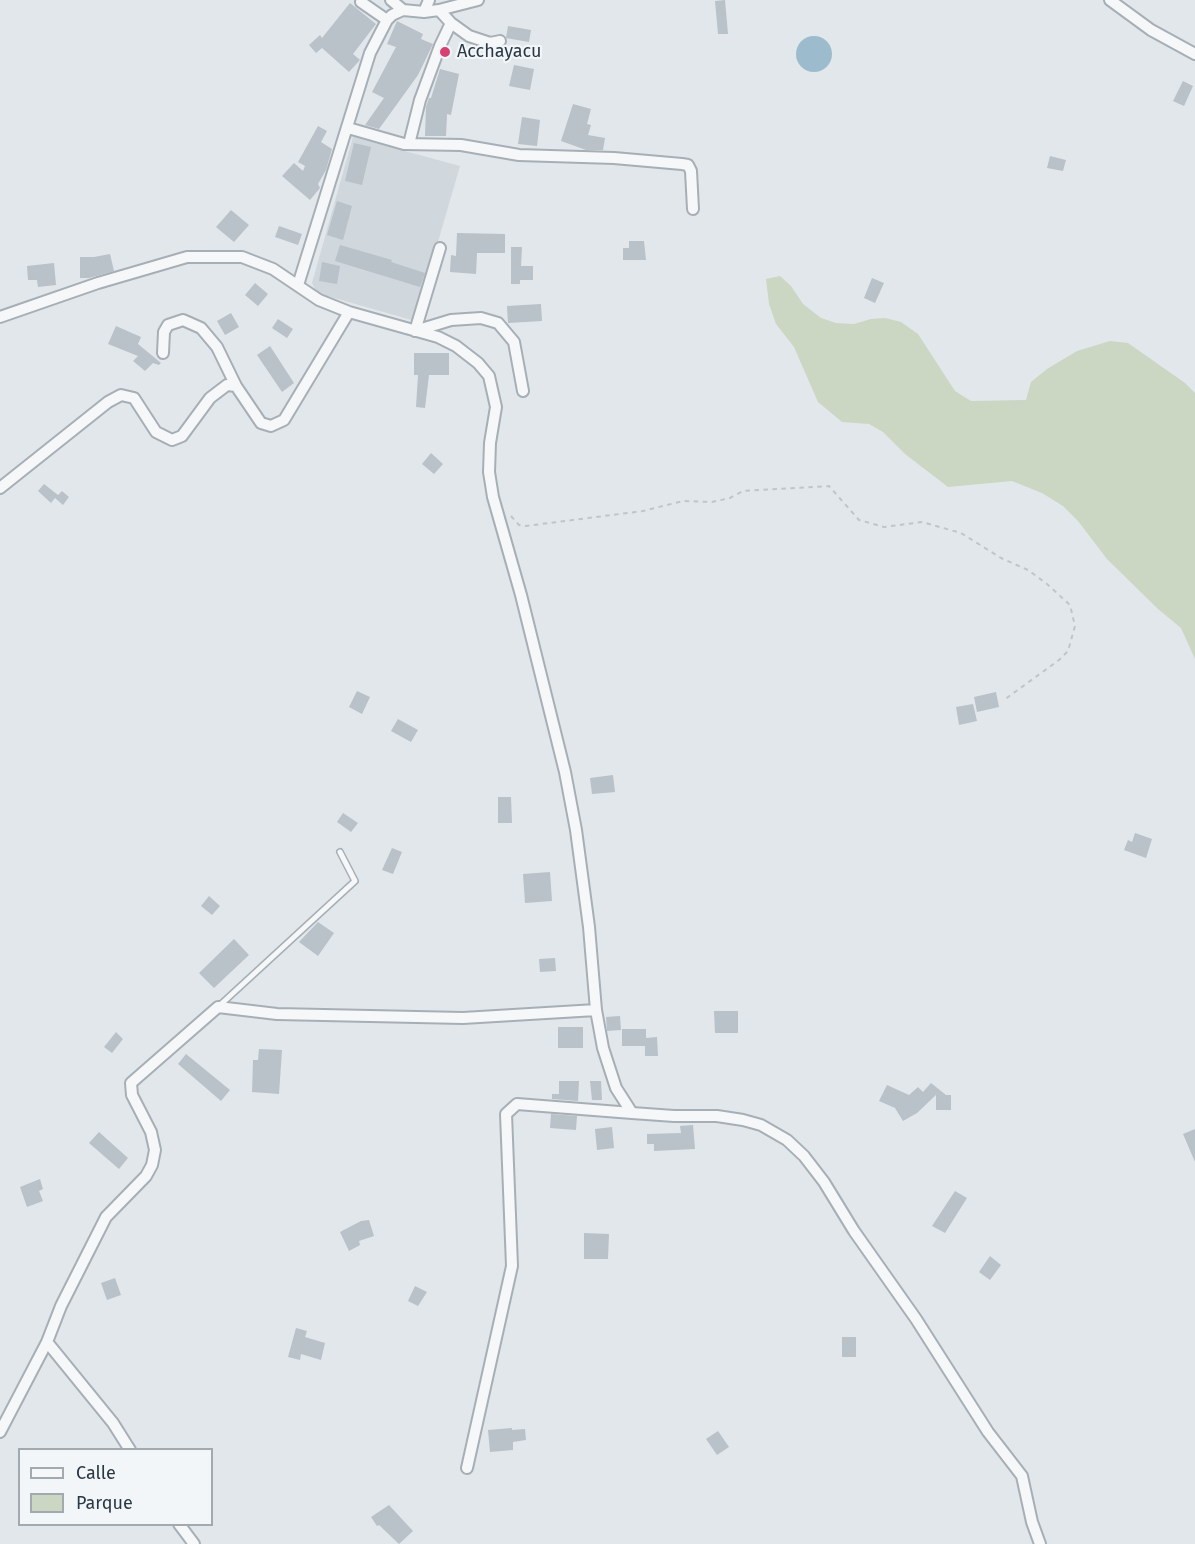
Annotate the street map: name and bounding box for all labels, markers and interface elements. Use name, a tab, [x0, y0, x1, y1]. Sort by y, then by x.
place label: Acchayacu	[457, 41, 541, 63]
marker: Acchayacu	[438, 45, 452, 59]
legend	[18, 1448, 213, 1526]
text: Calle	[76, 1462, 116, 1484]
text: Parque	[76, 1492, 133, 1514]

